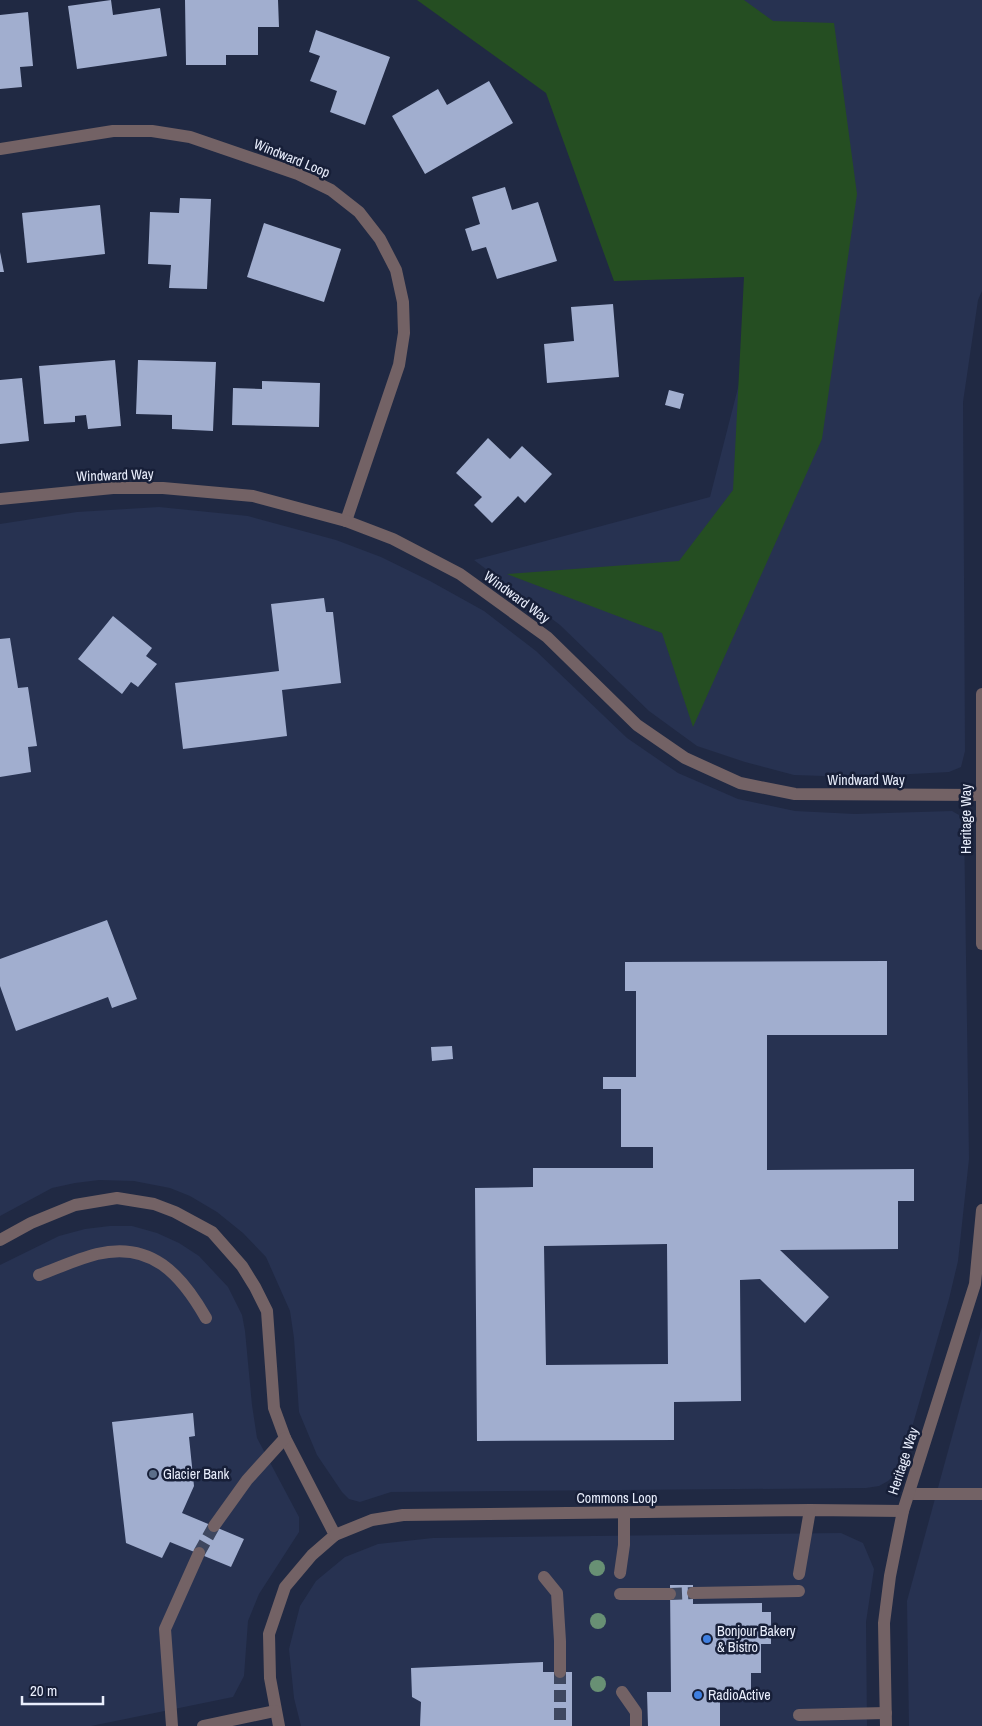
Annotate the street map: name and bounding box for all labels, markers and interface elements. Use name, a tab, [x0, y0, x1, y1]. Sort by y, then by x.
street label: Windward Loop	[251, 135, 333, 181]
street label: Windward Way	[76, 465, 154, 485]
street label: Windward Way	[480, 567, 554, 627]
street label: Windward Way	[827, 771, 905, 789]
street label: Heritage Way	[957, 784, 975, 854]
street label: Heritage Way	[884, 1425, 922, 1497]
place label: Glacier Bank	[163, 1465, 230, 1483]
marker: Glacier Bank	[147, 1468, 159, 1480]
street label: Commons Loop	[576, 1489, 658, 1507]
place label: Bonjour Bakery & Bistro	[717, 1622, 796, 1656]
marker: Bonjour Bakery & Bistro	[701, 1633, 713, 1645]
scale bar	[22, 1674, 104, 1706]
text: 20 m	[30, 1680, 57, 1701]
place label: RadioActive	[708, 1686, 771, 1704]
marker: RadioActive	[692, 1689, 704, 1701]

